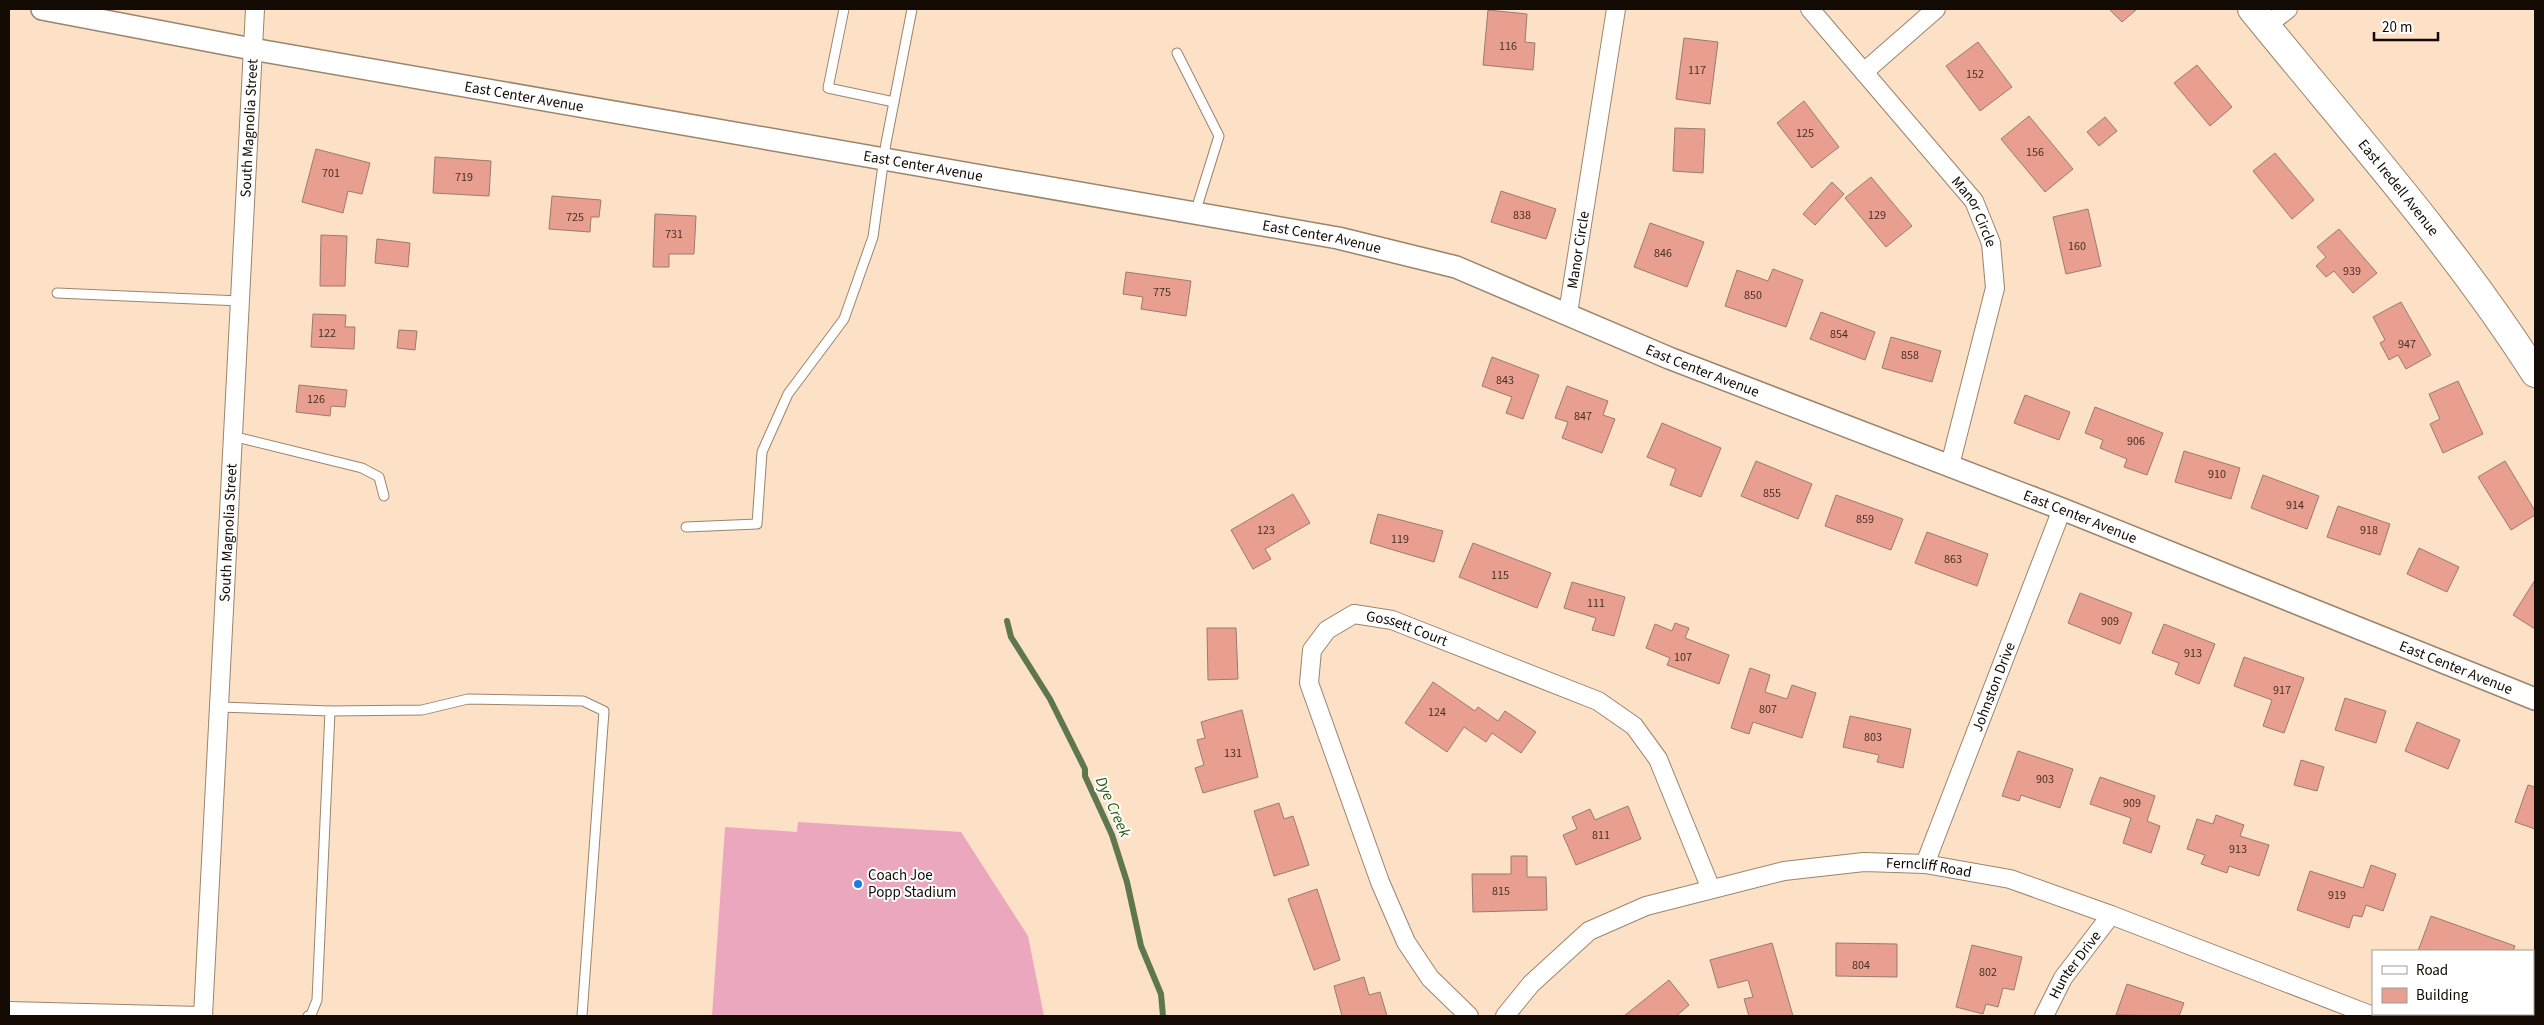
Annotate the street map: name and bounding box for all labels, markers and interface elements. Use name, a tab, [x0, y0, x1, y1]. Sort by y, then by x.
scale bar	[2374, 10, 2438, 42]
text: 20 m	[2382, 17, 2412, 38]
house number: 116	[1499, 38, 1517, 55]
street label: South Magnolia Street	[235, 58, 263, 198]
house number: 117	[1688, 62, 1706, 79]
house number: 152	[1966, 66, 1984, 83]
street label: East Center Avenue	[463, 76, 585, 117]
house number: 125	[1796, 125, 1814, 142]
street label: East Iredell Avenue	[2353, 135, 2444, 240]
house number: 156	[2026, 144, 2044, 161]
street label: East Center Avenue	[862, 145, 984, 186]
house number: 701	[322, 165, 340, 182]
house number: 719	[455, 169, 473, 186]
street label: Manor Circle	[1947, 172, 2002, 250]
house number: 838	[1513, 207, 1531, 224]
house number: 129	[1868, 207, 1886, 224]
house number: 725	[566, 209, 584, 226]
street label: Manor Circle	[1561, 209, 1594, 290]
street label: East Center Avenue	[1261, 215, 1383, 259]
house number: 731	[665, 226, 683, 243]
house number: 160	[2068, 238, 2086, 255]
house number: 846	[1654, 245, 1672, 262]
house number: 939	[2343, 263, 2361, 280]
house number: 775	[1153, 284, 1171, 301]
house number: 850	[1744, 287, 1762, 304]
house number: 122	[318, 325, 336, 342]
house number: 854	[1830, 326, 1848, 343]
house number: 947	[2398, 336, 2416, 353]
street label: East Center Avenue	[1642, 339, 1762, 402]
house number: 858	[1901, 347, 1919, 364]
house number: 843	[1496, 372, 1514, 389]
house number: 126	[307, 391, 325, 408]
house number: 847	[1574, 408, 1592, 425]
house number: 906	[2127, 433, 2145, 450]
street label: South Magnolia Street	[214, 463, 242, 602]
house number: 910	[2208, 466, 2226, 483]
house number: 855	[1763, 485, 1781, 502]
street label: East Center Avenue	[2020, 485, 2140, 549]
house number: 914	[2286, 497, 2304, 514]
house number: 859	[1856, 511, 1874, 528]
house number: 123	[1257, 522, 1275, 539]
house number: 918	[2360, 522, 2378, 539]
house number: 119	[1391, 531, 1409, 548]
house number: 863	[1944, 551, 1962, 568]
house number: 115	[1491, 567, 1509, 584]
house number: 111	[1587, 595, 1605, 612]
street label: Gossett Court	[1365, 606, 1451, 651]
house number: 909	[2101, 613, 2119, 630]
street label: East Center Avenue	[2396, 635, 2516, 700]
street label: Johnston Drive	[1967, 639, 2020, 735]
house number: 913	[2184, 645, 2202, 662]
house number: 107	[1674, 649, 1692, 666]
house number: 917	[2273, 682, 2291, 699]
house number: 807	[1759, 701, 1777, 718]
house number: 124	[1428, 704, 1446, 721]
house number: 803	[1864, 729, 1882, 746]
house number: 131	[1224, 745, 1242, 762]
house number: 903	[2036, 771, 2054, 788]
water label: Dye Creek	[1090, 773, 1136, 841]
house number: 909	[2123, 795, 2141, 812]
house number: 811	[1592, 827, 1610, 844]
house number: 913	[2229, 841, 2247, 858]
street label: Ferncliff Road	[1886, 852, 1973, 883]
place label: Coach Joe Popp Stadium	[868, 865, 957, 903]
marker: Coach Joe Popp Stadium	[852, 878, 864, 890]
house number: 815	[1492, 883, 1510, 900]
house number: 919	[2328, 887, 2346, 904]
street label: Hunter Drive	[2044, 926, 2106, 1002]
legend	[2372, 950, 2534, 1015]
house number: 804	[1852, 957, 1870, 974]
text: Road	[2416, 960, 2448, 981]
house number: 802	[1979, 964, 1997, 981]
text: Building	[2416, 985, 2469, 1006]

